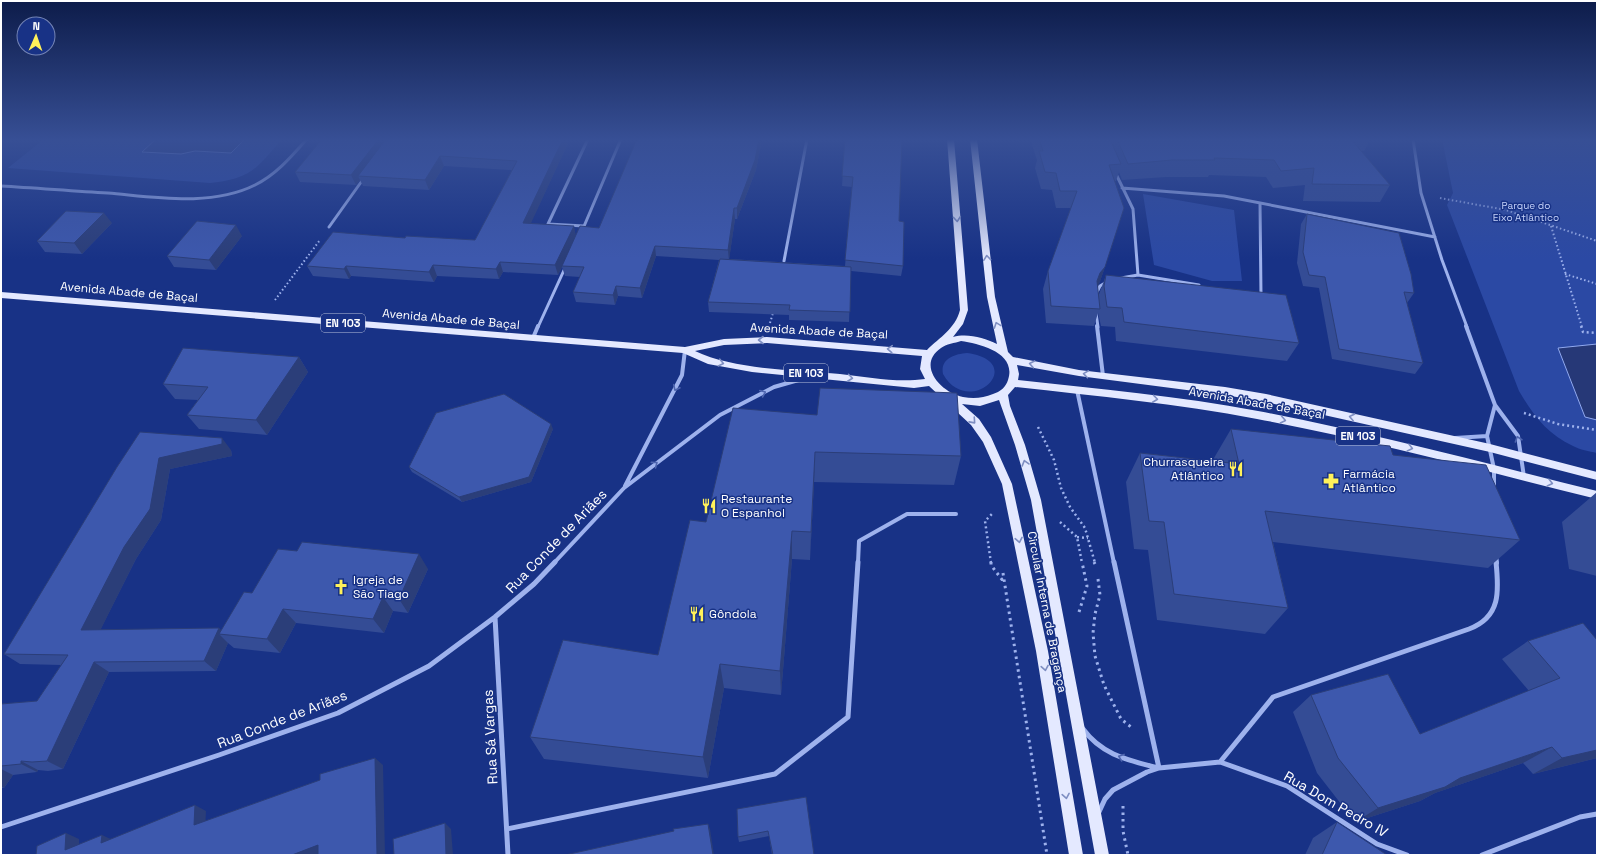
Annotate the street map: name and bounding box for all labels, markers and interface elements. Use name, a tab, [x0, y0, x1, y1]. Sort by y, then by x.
north arrow	[16, 16, 56, 56]
text: N	[32, 19, 40, 33]
park label: Parque do Eixo Atlântico	[1493, 199, 1559, 224]
one-way arrow	[953, 216, 962, 222]
one-way arrow	[982, 255, 991, 261]
street label: Avenida Abade de Baçal	[60, 278, 198, 306]
street label: Avenida Abade de Baçal	[382, 305, 520, 333]
road number: EN 103	[321, 314, 365, 332]
street label: Avenida Abade de Baçal	[750, 319, 888, 343]
one-way arrow	[994, 321, 1002, 328]
one-way arrow	[758, 336, 764, 344]
one-way arrow	[887, 344, 893, 353]
one-way arrow	[718, 359, 724, 367]
one-way arrow	[1029, 360, 1035, 369]
road number: EN 103	[784, 364, 828, 382]
one-way arrow	[1083, 370, 1089, 379]
one-way arrow	[847, 373, 853, 382]
one-way arrow	[673, 383, 681, 391]
street label: Avenida Abade de Baçal	[1188, 383, 1326, 423]
one-way arrow	[759, 389, 766, 397]
one-way arrow	[1152, 394, 1158, 403]
one-way arrow	[1349, 413, 1356, 422]
one-way arrow	[968, 416, 976, 424]
one-way arrow	[1280, 416, 1286, 424]
road number: EN 103	[1336, 427, 1380, 445]
one-way arrow	[1514, 435, 1523, 442]
one-way arrow	[1407, 444, 1413, 452]
place label: Churrasqueira Atlântico	[1143, 454, 1224, 484]
one-way arrow	[1021, 459, 1030, 466]
restaurant icon: Churrasqueira Atlântico	[1227, 460, 1245, 478]
one-way arrow	[650, 462, 657, 469]
place label: Farmácia Atlântico	[1343, 466, 1396, 496]
pharmacy icon: Farmácia Atlântico	[1322, 472, 1340, 490]
one-way arrow	[1547, 479, 1553, 487]
street label: Rua Conde de Ariães	[502, 485, 610, 597]
place label: Restaurante O Espanhol	[721, 491, 792, 521]
restaurant icon: Restaurante O Espanhol	[700, 497, 718, 515]
street label: Circular Interna de Bragança	[1023, 530, 1071, 694]
one-way arrow	[1015, 537, 1023, 544]
place label: Igreja de São Tiago	[353, 572, 409, 602]
church icon: Igreja de São Tiago	[332, 578, 350, 596]
restaurant icon: Gôndola	[688, 605, 706, 623]
place label: Gôndola	[709, 606, 757, 622]
one-way arrow	[1040, 665, 1048, 671]
street label: Rua Conde de Ariães	[214, 686, 350, 752]
street label: Rua Sá Vargas	[479, 689, 501, 785]
one-way arrow	[1118, 754, 1125, 762]
street label: Rua Dom Pedro IV	[1281, 767, 1392, 841]
one-way arrow	[1061, 793, 1070, 799]

